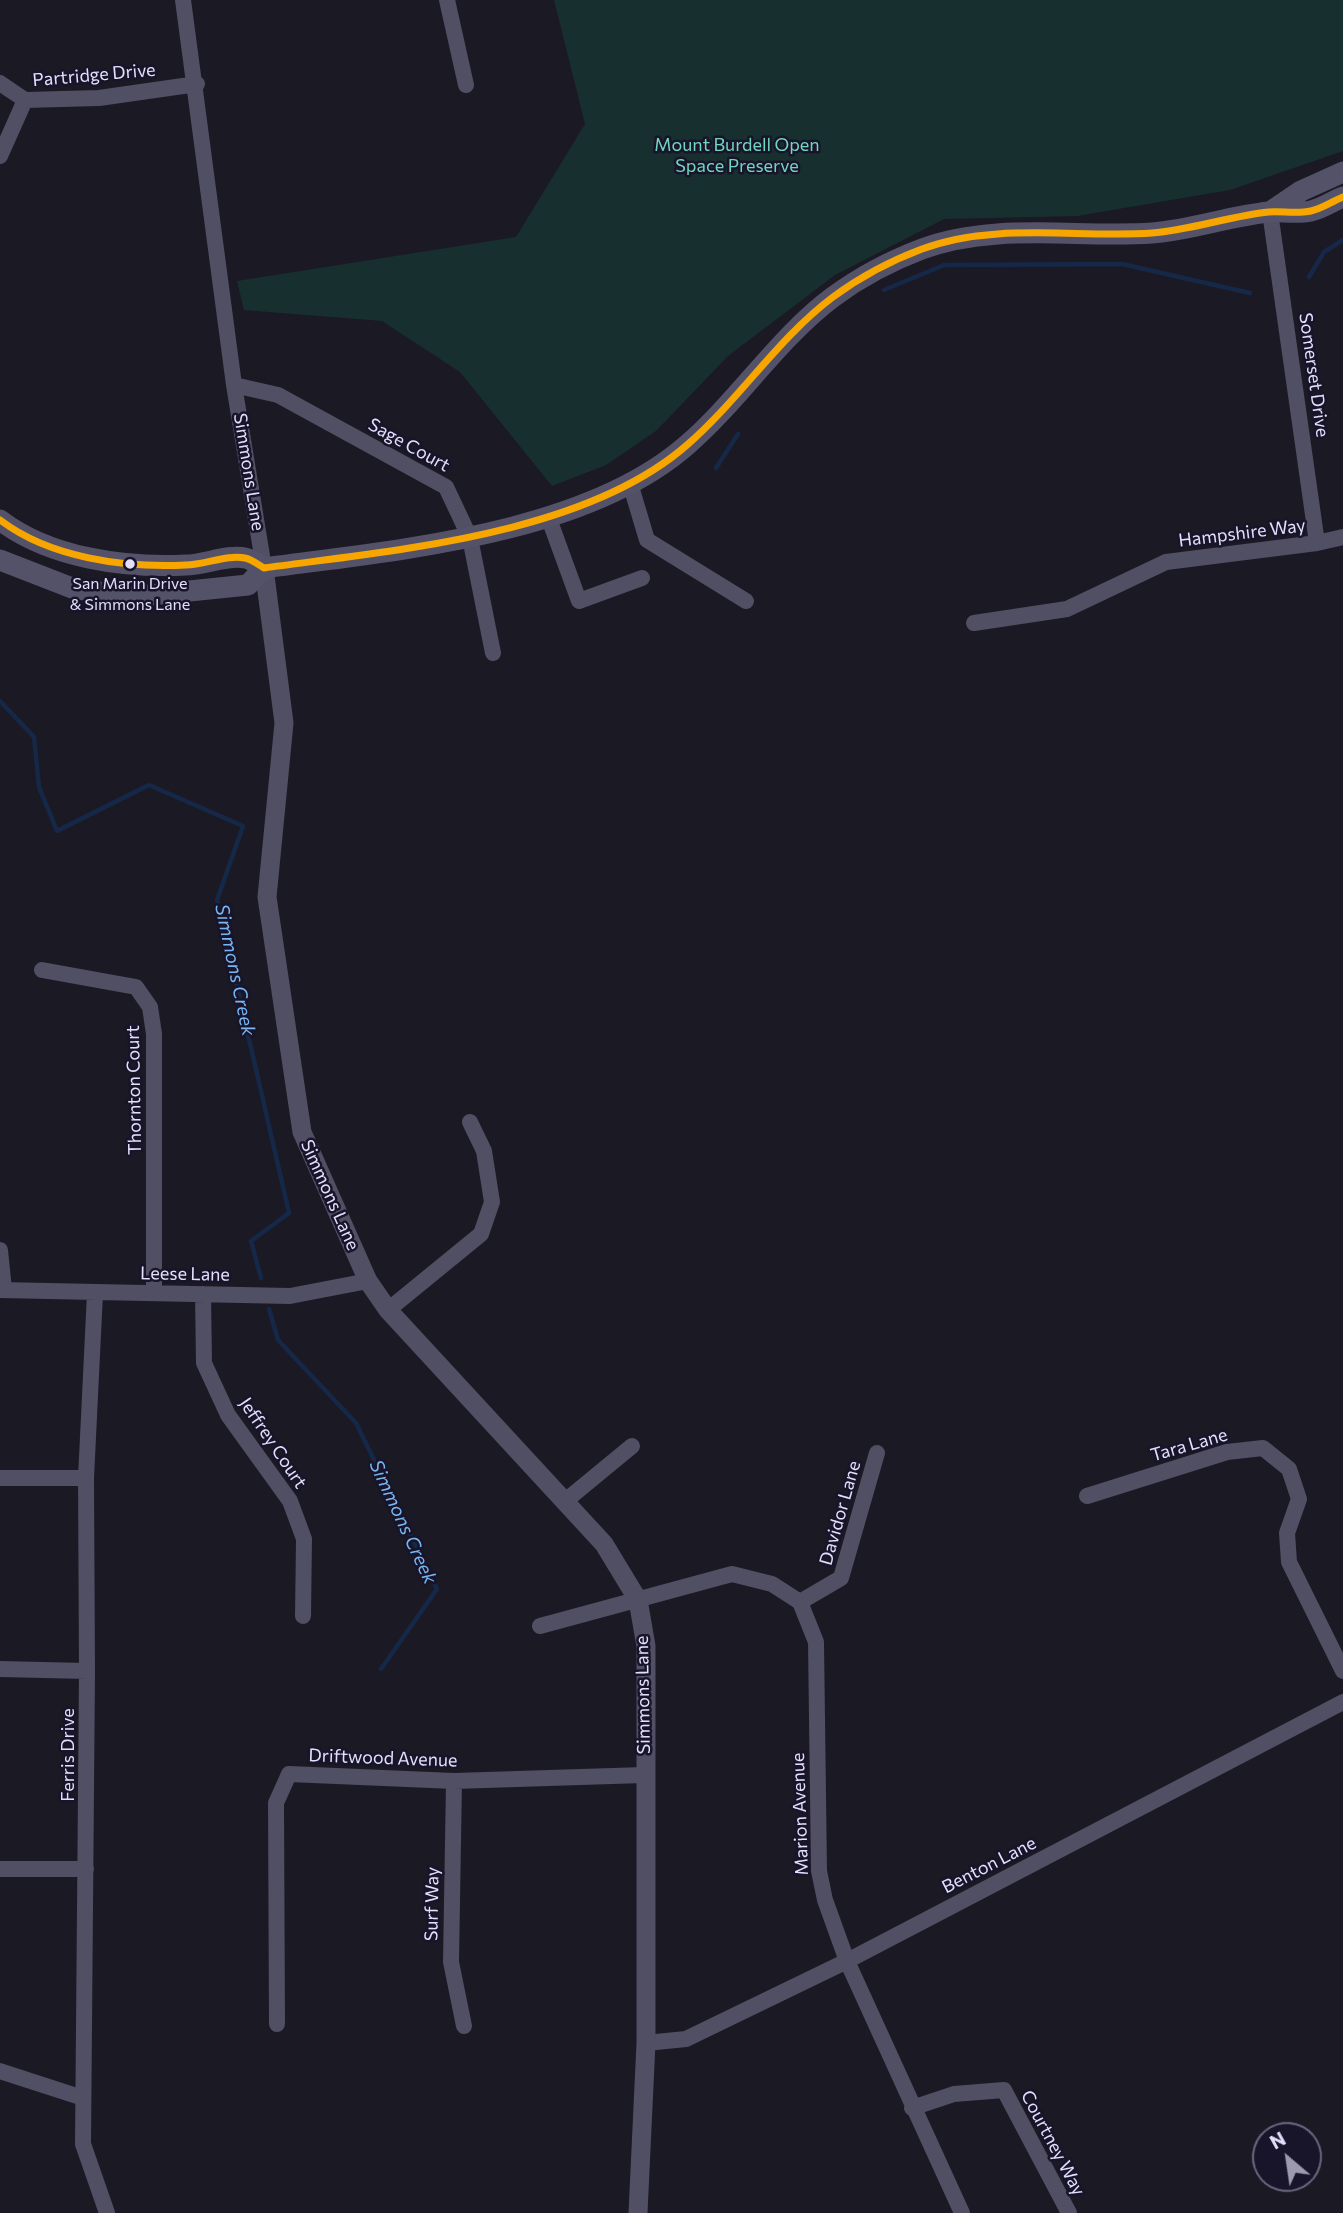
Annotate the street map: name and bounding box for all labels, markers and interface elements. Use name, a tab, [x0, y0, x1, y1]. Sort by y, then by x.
street label: Partridge Drive	[32, 59, 156, 91]
park label: Mount Burdell Open Space Preserve	[654, 134, 820, 176]
street label: Somerset Drive	[1295, 311, 1333, 439]
street label: Simmons Lane	[229, 412, 269, 532]
street label: Sage Court	[364, 414, 454, 476]
street label: Hampshire Way	[1177, 514, 1307, 552]
marker: San Marin Drive & Simmons Lane	[123, 557, 137, 571]
place label: San Marin Drive & Simmons Lane	[70, 574, 190, 612]
water label: Simmons Creek	[210, 902, 260, 1038]
street label: Thornton Court	[122, 1025, 146, 1155]
street label: Simmons Lane	[296, 1136, 364, 1254]
street label: Leese Lane	[140, 1262, 230, 1286]
street label: Jeffrey Court	[235, 1393, 311, 1493]
street label: Tara Lane	[1148, 1424, 1230, 1466]
water label: Simmons Creek	[364, 1456, 442, 1588]
street label: Davidor Lane	[815, 1458, 865, 1568]
street label: Simmons Lane	[631, 1635, 655, 1755]
street label: Ferris Drive	[57, 1708, 79, 1802]
street label: Driftwood Avenue	[308, 1745, 458, 1771]
street label: Marion Avenue	[787, 1752, 813, 1876]
street label: Benton Lane	[938, 1832, 1040, 1898]
street label: Surf Way	[421, 1867, 443, 1941]
street label: Courtney Way	[1016, 2087, 1090, 2199]
north arrow	[1252, 2122, 1322, 2192]
text: N	[1266, 2126, 1289, 2153]

